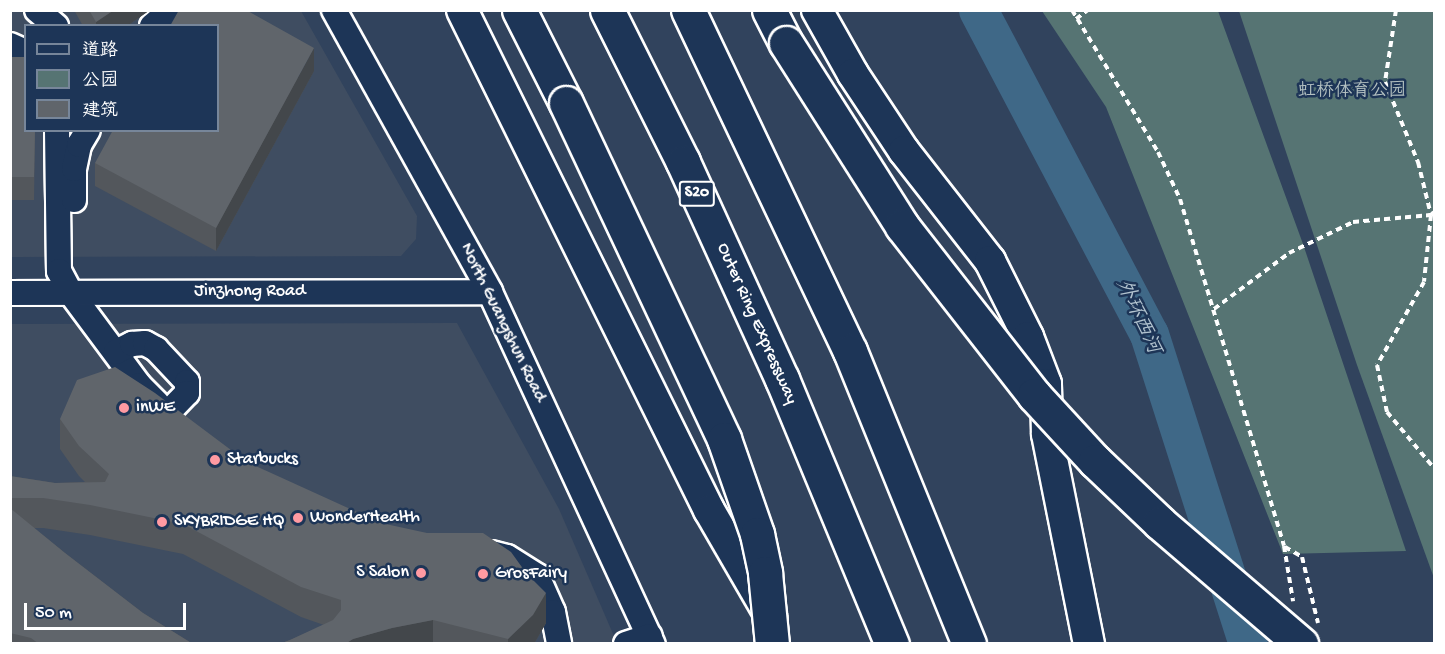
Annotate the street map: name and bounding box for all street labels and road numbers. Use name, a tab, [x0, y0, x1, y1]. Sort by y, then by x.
road number: S20	[678, 181, 716, 207]
street label: North Guangshun Road	[454, 240, 550, 406]
street label: Outer Ring Expressway	[711, 240, 801, 408]
street label: Jinzhong Road	[194, 281, 306, 303]

